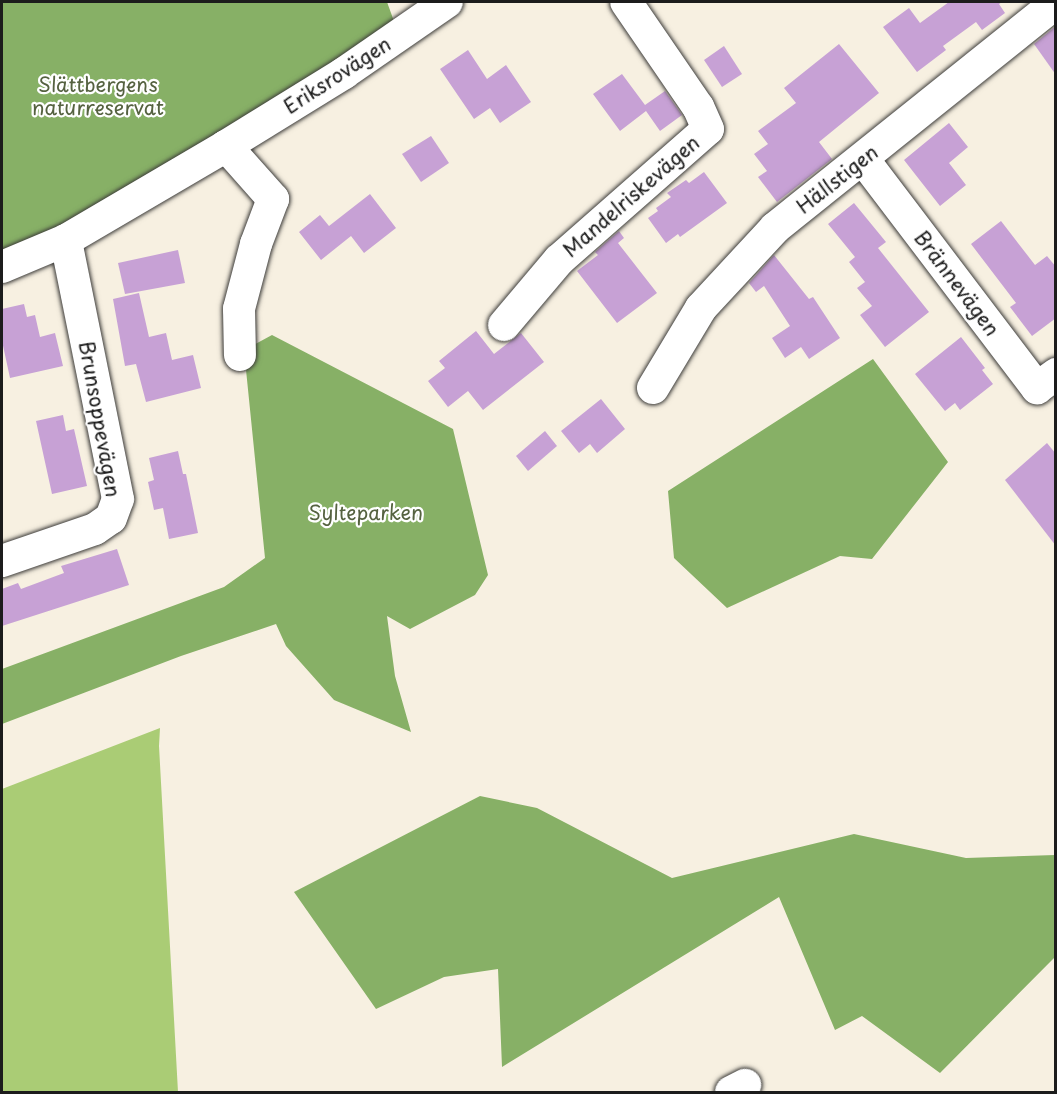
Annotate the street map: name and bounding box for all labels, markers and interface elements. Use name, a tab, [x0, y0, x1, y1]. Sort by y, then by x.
street label: Eriksrovägen	[279, 31, 395, 119]
park label: Slättbergens naturreservat	[32, 73, 164, 120]
street label: Mandelriskevägen	[558, 130, 704, 262]
street label: Hällstigen	[791, 140, 883, 218]
street label: Brännevägen	[910, 226, 1004, 340]
street label: Brunsoppevägen	[74, 339, 126, 499]
park label: Sylteparken	[309, 500, 423, 524]

